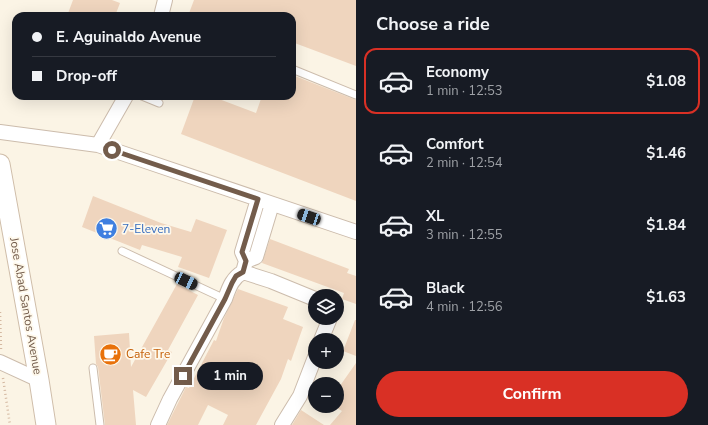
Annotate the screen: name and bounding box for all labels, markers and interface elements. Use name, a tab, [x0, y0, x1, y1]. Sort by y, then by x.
text: Choose a ride	[376, 12, 490, 36]
text: E. Aguinaldo Avenue	[56, 27, 201, 47]
text: Economy	[426, 62, 489, 82]
icon: car	[378, 63, 414, 99]
text: Drop-off	[56, 66, 117, 86]
text: $1.08	[646, 71, 686, 91]
text: 1 min · 12:53	[426, 82, 502, 100]
text: Comfort	[426, 134, 483, 154]
icon: car	[378, 135, 414, 171]
route start	[103, 141, 121, 159]
text: $1.46	[646, 143, 686, 163]
text: 2 min · 12:54	[426, 154, 502, 172]
text: XL	[426, 206, 445, 226]
car	[296, 207, 322, 227]
icon: car	[378, 207, 414, 243]
text: $1.84	[646, 215, 686, 235]
supermarket icon: 7-Eleven	[94, 216, 120, 242]
place label: 7-Eleven	[122, 221, 170, 237]
text: 3 min · 12:55	[426, 226, 502, 244]
street label: Jose Abad Santos Avenue	[6, 235, 46, 376]
car	[173, 270, 199, 292]
text: Black	[426, 278, 464, 298]
icon: car	[378, 279, 414, 315]
text: $1.63	[646, 287, 686, 307]
map controls	[308, 289, 344, 413]
button: layers	[308, 289, 344, 325]
text: 4 min · 12:56	[426, 298, 502, 316]
button: +	[308, 333, 344, 369]
cafe icon: Cafe Tre	[97, 341, 123, 367]
place label: Cafe Tre	[126, 346, 170, 362]
callout: 1 min	[197, 362, 263, 390]
route end	[174, 367, 192, 385]
text: 1 min	[213, 367, 247, 385]
button: Confirm	[376, 371, 688, 417]
button: −	[308, 377, 344, 413]

